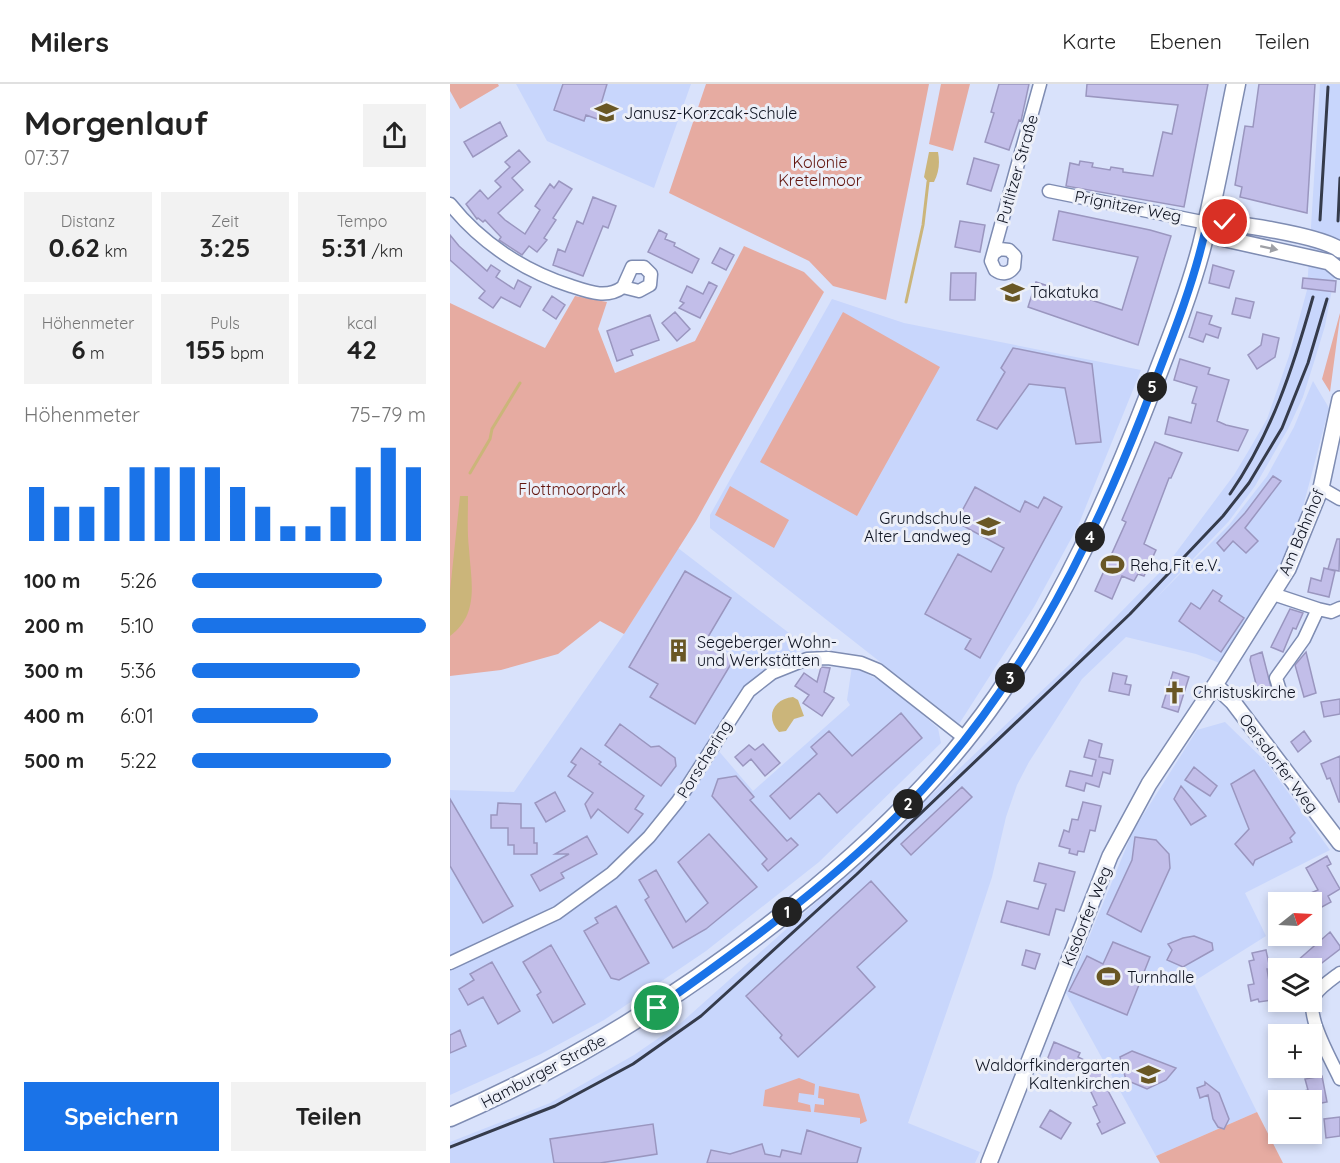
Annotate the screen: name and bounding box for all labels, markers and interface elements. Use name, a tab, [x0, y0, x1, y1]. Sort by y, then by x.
text: Milers	[30, 24, 109, 59]
text: Karte	[1062, 28, 1116, 54]
text: Ebenen	[1149, 28, 1222, 54]
text: Teilen	[1255, 28, 1310, 54]
school or university icon: Janusz-Korzcak-Schule	[593, 100, 619, 126]
text: Morgenlauf	[24, 102, 208, 143]
place label: Janusz-Korzcak-Schule	[624, 103, 797, 123]
button: share	[363, 104, 426, 167]
street label: Putlitzer Straße	[992, 112, 1042, 226]
text: 07:37	[24, 145, 70, 170]
park label: Kolonie Kretelmoor	[778, 152, 862, 190]
street label: Prignitzer Weg	[1073, 186, 1183, 226]
pin	[1199, 196, 1250, 247]
icon: check	[1208, 205, 1241, 238]
text: Distanz	[61, 211, 115, 231]
text: Zeit	[211, 211, 239, 231]
text: Tempo	[337, 211, 387, 231]
text: 0.62	[48, 231, 100, 264]
text: 3:25	[200, 231, 250, 264]
text: 5:31	[321, 231, 367, 264]
text: km	[100, 241, 128, 261]
text: /km	[367, 241, 403, 261]
one-way arrow	[1260, 244, 1279, 253]
school or university icon: Takatuka	[999, 279, 1025, 305]
place label: Takatuka	[1030, 282, 1099, 302]
text: Höhenmeter	[42, 313, 134, 333]
text: Puls	[210, 313, 240, 333]
text: kcal	[347, 313, 377, 333]
text: 6	[71, 333, 86, 366]
text: 155	[186, 333, 226, 366]
text: 42	[347, 333, 377, 366]
text: m	[86, 343, 105, 363]
text: bpm	[226, 343, 264, 363]
pin: 5	[1137, 372, 1167, 402]
text: 5	[1147, 377, 1157, 397]
text: Höhenmeter	[24, 402, 140, 427]
text: 75–79 m	[350, 402, 426, 427]
park label: Flottmoorpark	[518, 479, 626, 499]
street label: Am Bahnhof	[1274, 485, 1328, 578]
place label: Grundschule Alter Landweg	[864, 508, 971, 546]
school or university icon: Grundschule Alter Landweg	[976, 514, 1002, 540]
pin: 4	[1075, 522, 1105, 552]
text: 4	[1085, 527, 1095, 547]
sports icon: Reha Fit e.V.	[1099, 552, 1125, 578]
place label: Reha Fit e.V.	[1130, 555, 1221, 575]
text: 100 m	[24, 568, 80, 593]
text: 5:26	[120, 568, 156, 593]
text: 200 m	[24, 613, 84, 638]
text: 5:10	[120, 613, 154, 638]
place label: Segeberger Wohn- und Werkstätten	[697, 632, 837, 670]
building icon: Segeberger Wohn- und Werkstätten	[666, 638, 692, 664]
text: 300 m	[24, 658, 83, 683]
text: 5:36	[120, 658, 156, 683]
pin: 3	[995, 663, 1025, 693]
text: 3	[1006, 668, 1014, 688]
church icon: Christuskirche	[1162, 679, 1188, 705]
place label: Christuskirche	[1193, 682, 1296, 702]
text: 400 m	[24, 703, 84, 728]
text: 6:01	[120, 703, 154, 728]
street label: Oersdorfer Weg	[1235, 709, 1323, 817]
street label: Porschering	[672, 716, 736, 802]
text: 500 m	[24, 748, 84, 773]
text: 5:22	[120, 748, 157, 773]
pin: 2	[893, 789, 923, 819]
text: 2	[903, 794, 913, 814]
street label: Kisdorfer Weg	[1057, 863, 1115, 969]
north arrow	[1268, 892, 1322, 946]
map controls	[1268, 892, 1322, 1144]
pin: 1	[772, 897, 802, 927]
text: 1	[784, 902, 790, 922]
button: layers	[1268, 958, 1322, 1012]
sports icon: Turnhalle	[1096, 964, 1122, 990]
place label: Turnhalle	[1127, 967, 1194, 987]
pin	[631, 982, 682, 1033]
icon: arrive	[640, 991, 673, 1024]
button: +	[1268, 1024, 1322, 1078]
street label: Hamburger Straße	[477, 1030, 609, 1112]
place label: Waldorfkindergarten Kaltenkirchen	[975, 1055, 1130, 1093]
school or university icon: Waldorfkindergarten Kaltenkirchen	[1135, 1061, 1161, 1087]
button: Speichern	[24, 1082, 219, 1151]
button: Teilen	[231, 1082, 426, 1151]
button: −	[1268, 1090, 1322, 1144]

